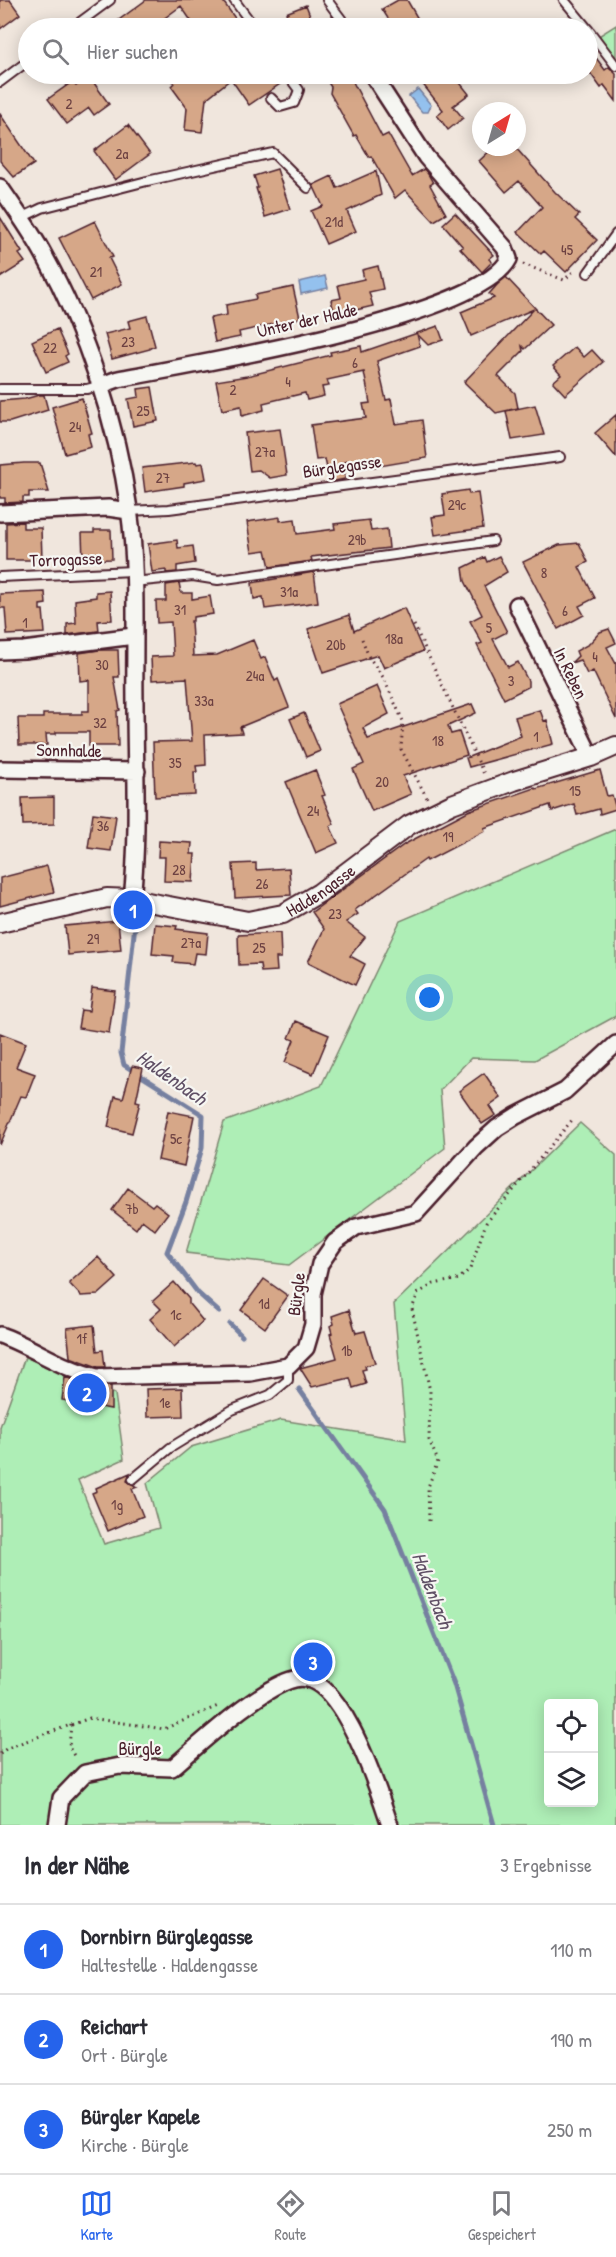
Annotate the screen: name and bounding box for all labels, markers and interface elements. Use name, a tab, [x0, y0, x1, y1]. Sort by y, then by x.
search box	[18, 18, 598, 84]
icon: search	[39, 35, 72, 68]
text: Hier suchen	[87, 36, 178, 66]
house number: 2	[65, 93, 73, 114]
north arrow	[472, 102, 526, 156]
house number: 2a	[116, 143, 129, 164]
house number: 21d	[325, 211, 343, 232]
house number: 45	[561, 239, 574, 260]
house number: 21	[90, 261, 102, 282]
street label: Unter der Halde	[254, 296, 360, 344]
house number: 23	[121, 331, 135, 352]
house number: 22	[43, 337, 57, 358]
house number: 6	[352, 352, 358, 373]
house number: 4	[285, 371, 291, 392]
house number: 2	[229, 379, 237, 400]
house number: 25	[136, 400, 150, 421]
house number: 24	[69, 416, 82, 437]
house number: 27a	[255, 441, 275, 462]
street label: Bürglegasse	[301, 448, 383, 484]
house number: 27	[156, 467, 170, 488]
house number: 29c	[448, 494, 466, 515]
house number: 29b	[348, 529, 366, 550]
street label: Torrogasse	[29, 545, 103, 573]
house number: 8	[541, 562, 547, 583]
house number: 31a	[280, 581, 298, 602]
house number: 31	[174, 599, 186, 620]
house number: 6	[562, 600, 568, 621]
house number: 1	[22, 612, 28, 633]
house number: 5	[486, 617, 493, 638]
house number: 18a	[385, 628, 403, 649]
house number: 20b	[326, 634, 346, 655]
street label: In Reben	[548, 643, 594, 703]
house number: 4	[592, 646, 598, 667]
house number: 30	[95, 654, 109, 675]
house number: 24a	[246, 665, 264, 686]
house number: 3	[508, 670, 515, 691]
house number: 33a	[194, 690, 214, 711]
house number: 32	[93, 712, 107, 733]
house number: 1	[533, 726, 539, 747]
house number: 18	[432, 730, 444, 751]
street label: Sonnhalde	[36, 737, 102, 763]
house number: 35	[168, 752, 182, 773]
house number: 20	[375, 771, 389, 792]
house number: 15	[569, 780, 582, 801]
house number: 24	[307, 800, 320, 821]
house number: 36	[97, 815, 109, 836]
house number: 19	[443, 826, 454, 847]
street label: Haldengasse	[281, 858, 360, 922]
house number: 28	[172, 859, 186, 880]
house number: 26	[255, 873, 269, 894]
pin: 1	[114, 888, 152, 932]
house number: 23	[328, 903, 342, 924]
house number: 29	[87, 928, 100, 949]
house number: 27a	[181, 932, 201, 953]
house number: 25	[252, 937, 266, 958]
your location	[415, 983, 444, 1012]
water label: Haldenbach	[132, 1043, 214, 1112]
house number: 5c	[170, 1128, 182, 1149]
house number: 7b	[125, 1198, 139, 1219]
street label: Bürgle	[281, 1271, 311, 1317]
house number: 1d	[258, 1293, 270, 1314]
house number: 1c	[170, 1304, 182, 1325]
house number: 1f	[77, 1328, 88, 1349]
house number: 1b	[341, 1340, 353, 1361]
pin: 2	[68, 1370, 106, 1416]
house number: 1e	[159, 1392, 171, 1413]
house number: 1g	[111, 1494, 123, 1515]
water label: Haldenbach	[406, 1548, 460, 1633]
pin: 3	[294, 1640, 332, 1684]
map controls	[544, 1699, 598, 1807]
button: locate	[544, 1699, 598, 1753]
street label: Bürgle	[118, 1736, 162, 1761]
button: layers	[544, 1753, 598, 1807]
text: In der Nähe	[24, 1847, 130, 1882]
text: 3 Ergebnisse	[500, 1851, 592, 1878]
text: Dornbirn Bürglegasse	[81, 1921, 253, 1951]
text: 1	[40, 1936, 47, 1963]
text: 110 m	[550, 1936, 592, 1963]
text: Haltestelle · Haldengasse	[81, 1951, 258, 1978]
text: Reichart	[81, 2011, 147, 2041]
text: 2	[39, 2026, 48, 2053]
text: 190 m	[550, 2026, 592, 2053]
text: Ort · Bürgle	[81, 2041, 168, 2068]
text: Bürgler Kapele	[81, 2101, 200, 2131]
text: 3	[39, 2116, 48, 2143]
text: 250 m	[547, 2116, 592, 2143]
text: Kirche · Bürgle	[81, 2131, 189, 2158]
tab: Karte	[80, 2187, 113, 2245]
tab: Route	[274, 2187, 307, 2245]
tab: Gespeichert	[468, 2187, 536, 2245]

